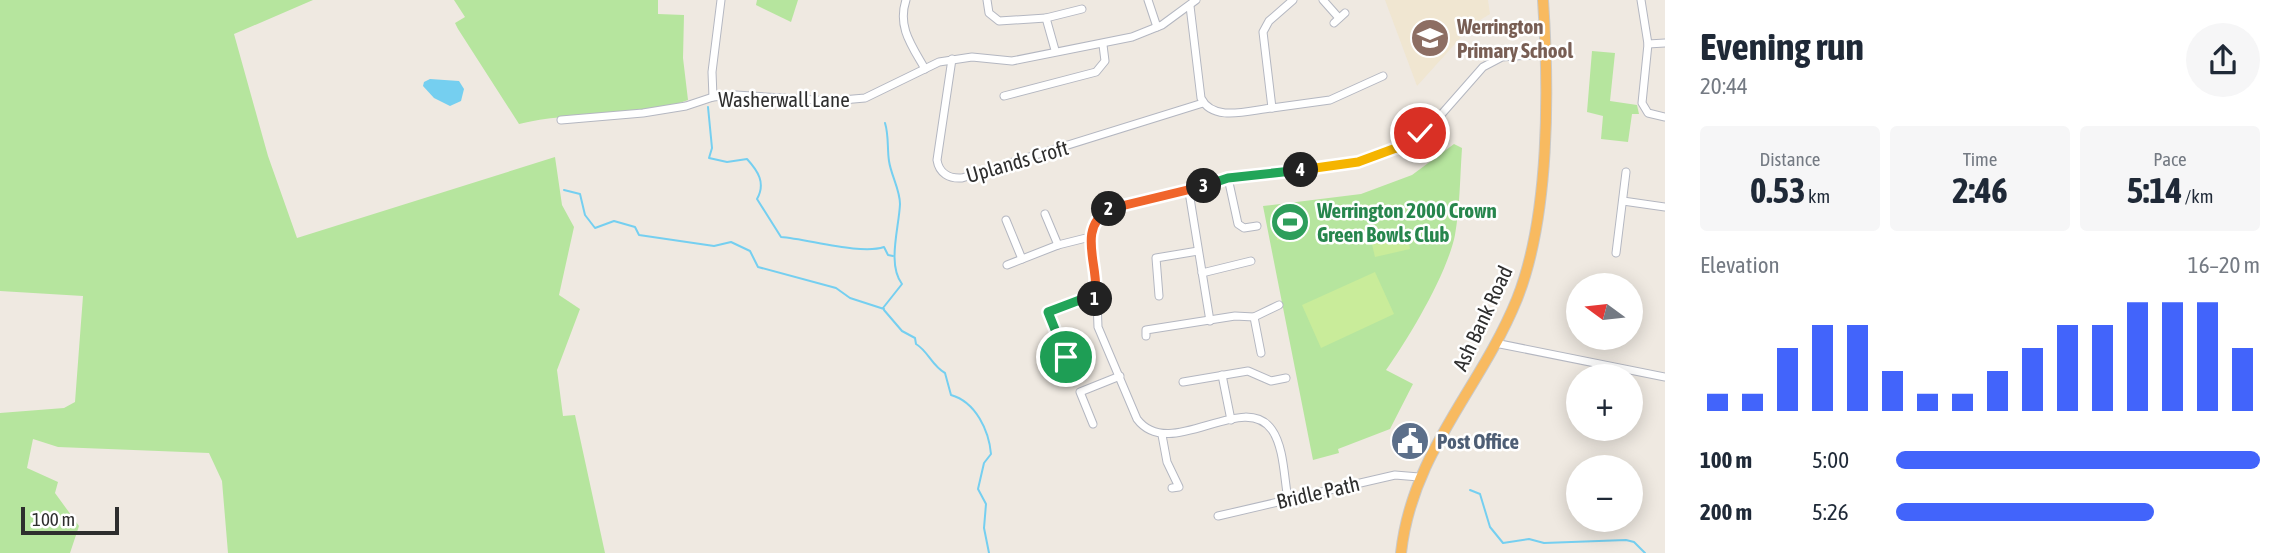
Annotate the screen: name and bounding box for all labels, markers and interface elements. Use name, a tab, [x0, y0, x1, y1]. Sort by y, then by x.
place label: Werrington Primary School	[1456, 14, 1573, 62]
school or university icon: Werrington Primary School	[1409, 17, 1451, 59]
button: share	[2186, 23, 2260, 97]
text: Evening run	[1700, 25, 1864, 68]
text: 20:44	[1700, 73, 1748, 99]
street label: Washerwall Lane	[718, 87, 850, 111]
pin	[1390, 103, 1450, 163]
icon: check	[1401, 114, 1439, 152]
street label: Uplands Croft	[963, 135, 1071, 187]
text: Distance	[1760, 148, 1820, 170]
text: Time	[1963, 148, 1997, 170]
text: Pace	[2153, 148, 2187, 170]
pin: 4	[1284, 152, 1318, 188]
text: 4	[1296, 158, 1305, 180]
pin: 3	[1186, 168, 1222, 204]
text: 0.53	[1750, 170, 1805, 210]
text: 2:46	[1952, 170, 2008, 210]
text: 5:14	[2127, 170, 2182, 210]
text: 3	[1199, 174, 1208, 196]
text: km	[1805, 185, 1830, 207]
text: /km	[2182, 185, 2213, 207]
pin: 2	[1092, 192, 1126, 227]
text: 2	[1104, 197, 1113, 219]
place label: Werrington 2000 Crown Green Bowls Club	[1316, 198, 1497, 246]
sports icon: Werrington 2000 Crown Green Bowls Club	[1269, 201, 1311, 243]
text: Elevation	[1700, 252, 1780, 278]
text: 16–20 m	[2188, 252, 2260, 278]
street label: Ash Bank Road	[1447, 262, 1517, 374]
north arrow	[1566, 273, 1643, 350]
map controls	[1566, 273, 1643, 532]
pin: 1	[1078, 282, 1112, 316]
text: 1	[1090, 287, 1099, 309]
pin	[1036, 327, 1096, 387]
icon: arrive	[1047, 338, 1085, 376]
button: +	[1566, 364, 1643, 441]
public building icon: Post Office	[1389, 420, 1431, 462]
place label: Post Office	[1437, 429, 1519, 453]
text: 100 m	[1700, 447, 1752, 473]
text: 5:00	[1812, 447, 1849, 473]
button: −	[1566, 455, 1643, 532]
street label: Bridle Path	[1274, 471, 1362, 513]
text: 200 m	[1700, 499, 1752, 525]
text: 5:26	[1812, 499, 1849, 525]
scale bar	[21, 504, 119, 536]
text: 100 m	[32, 508, 75, 530]

